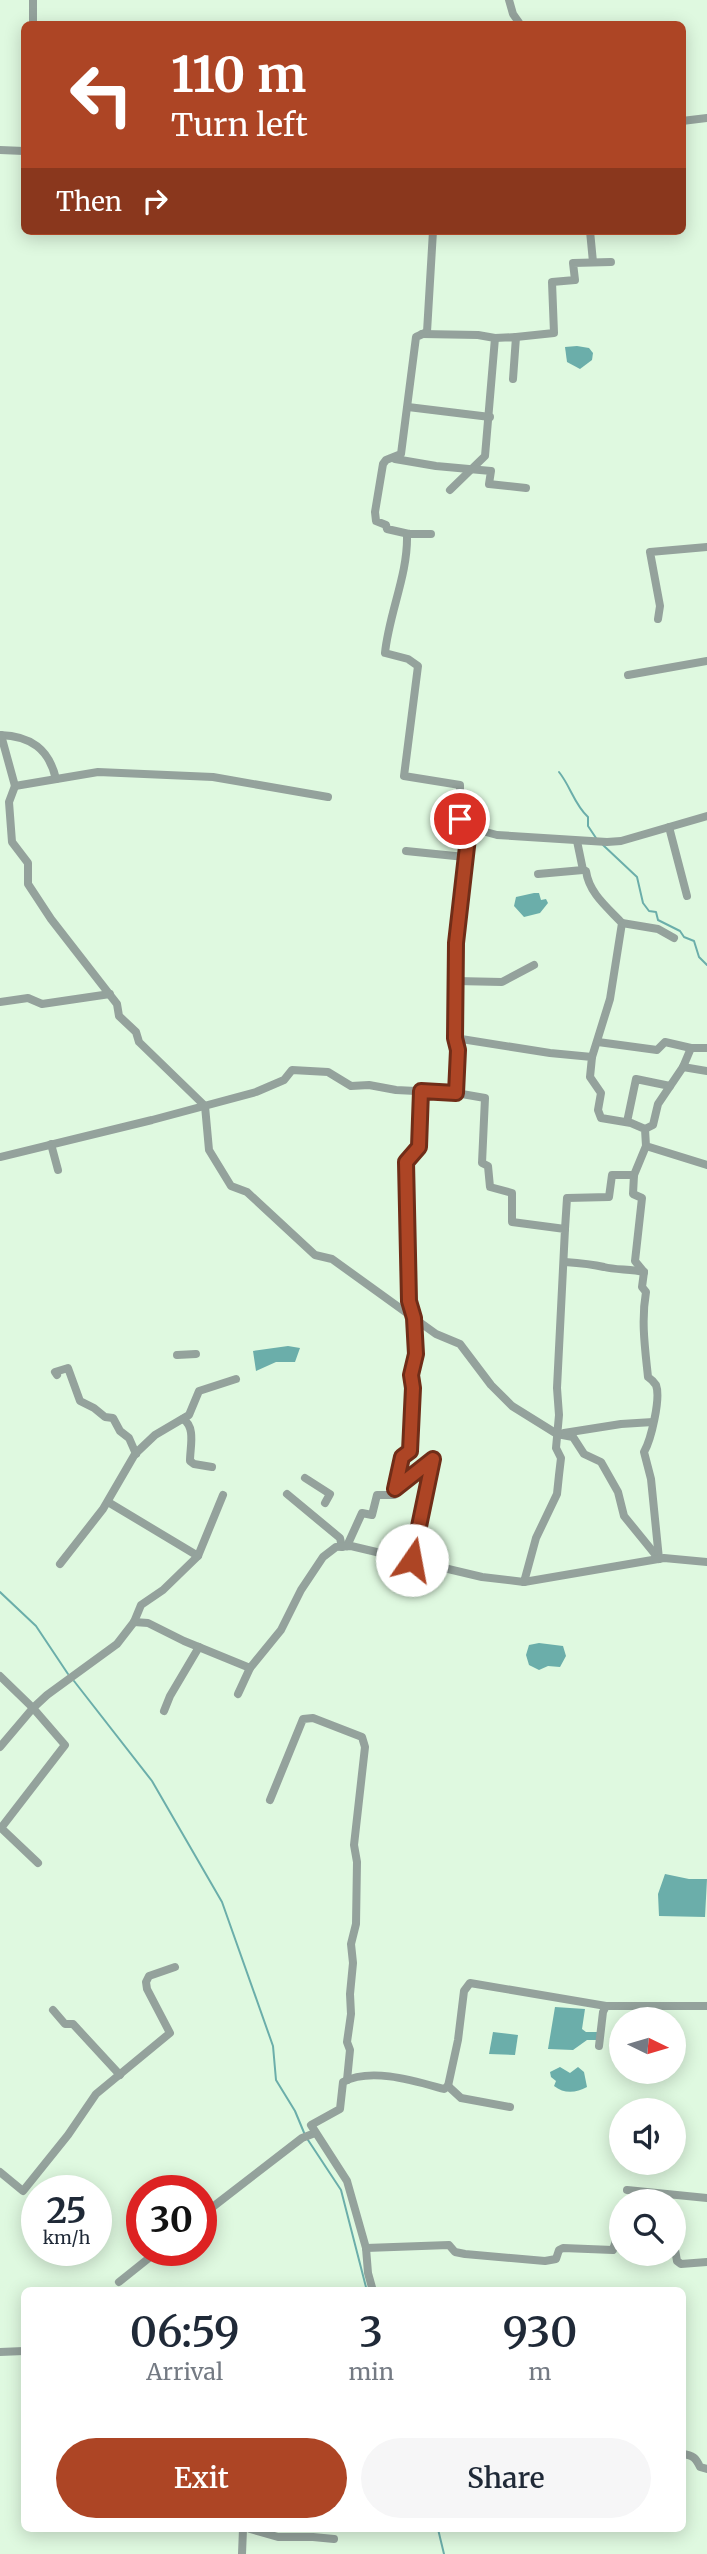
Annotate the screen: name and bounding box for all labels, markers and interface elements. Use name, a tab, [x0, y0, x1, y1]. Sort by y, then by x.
text: 110 m	[171, 44, 306, 105]
icon: left	[56, 49, 147, 140]
text: Turn left	[171, 105, 308, 145]
icon: right	[136, 182, 174, 220]
text: Then	[56, 185, 122, 218]
pin	[430, 789, 490, 849]
icon: arrive	[441, 800, 479, 838]
position arrow	[375, 1523, 449, 1597]
north arrow	[609, 2007, 686, 2084]
map controls	[609, 2007, 686, 2266]
button: sound	[609, 2098, 686, 2175]
speed limit sign: 30	[126, 2175, 217, 2266]
text: 25	[46, 2189, 87, 2233]
button: search	[609, 2189, 686, 2266]
text: km/h	[43, 2226, 90, 2249]
text: 06:59	[130, 2306, 240, 2358]
text: 3	[359, 2306, 383, 2358]
text: 930	[503, 2306, 577, 2358]
text: Arrival	[146, 2357, 223, 2386]
text: min	[348, 2357, 394, 2386]
text: m	[529, 2357, 551, 2386]
button: Exit	[56, 2438, 347, 2518]
button: Share	[361, 2438, 651, 2518]

